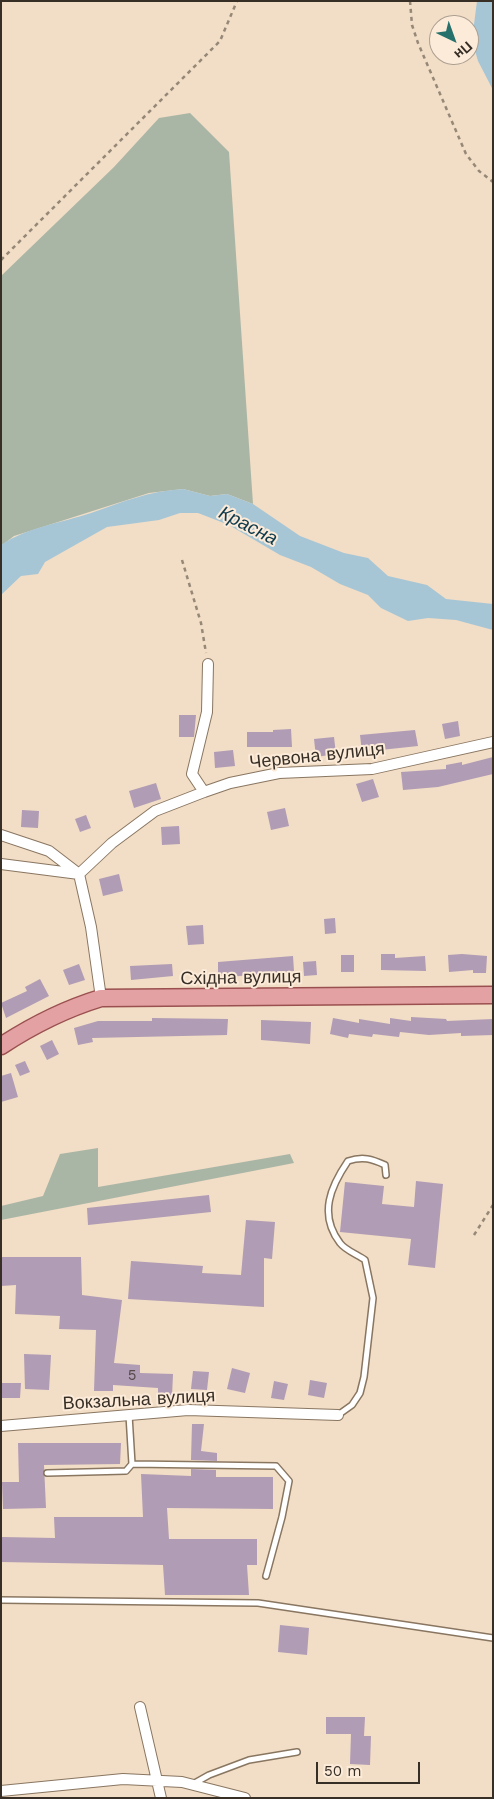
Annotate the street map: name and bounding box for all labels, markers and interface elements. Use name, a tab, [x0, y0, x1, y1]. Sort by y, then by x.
north arrow	[429, 15, 479, 65]
text: Пн	[451, 38, 476, 63]
water label: Красна	[215, 502, 281, 550]
street label: Червона вулиця	[248, 738, 386, 774]
street label: Східна вулиця	[180, 966, 302, 990]
house number: 5	[128, 1367, 136, 1385]
street label: Вокзальна вулиця	[62, 1385, 216, 1415]
scale bar	[319, 1752, 423, 1784]
text: 50 m	[324, 1762, 361, 1780]

